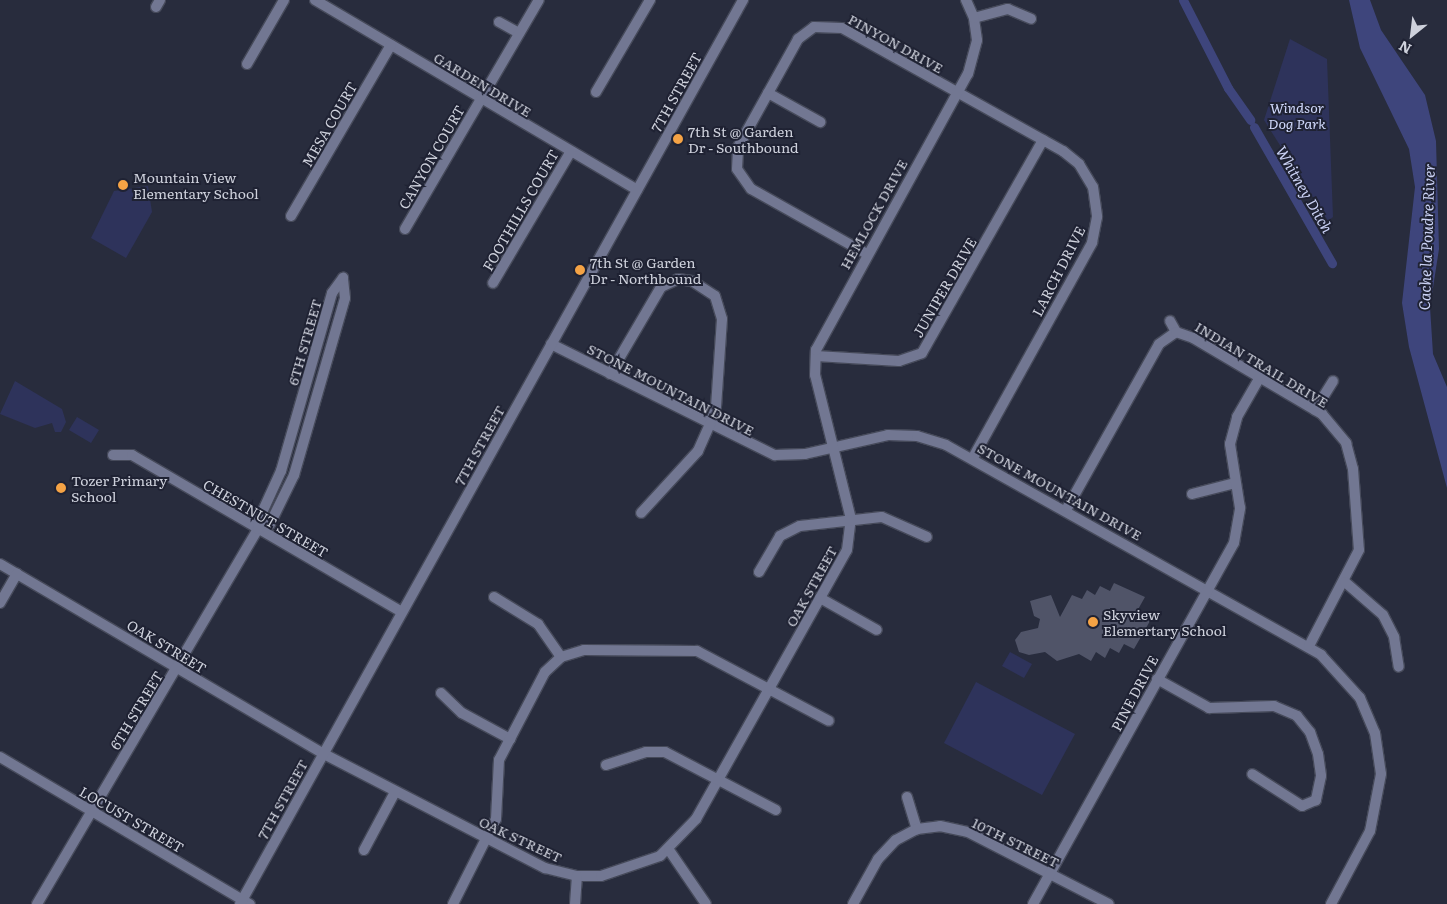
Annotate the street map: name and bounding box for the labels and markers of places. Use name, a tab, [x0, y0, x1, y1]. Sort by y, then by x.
place label: 7th St @ Garden Dr - Southbound	[688, 123, 799, 156]
marker: 7th St @ Garden Dr - Southbound	[672, 133, 684, 145]
place label: Mountain View Elementary School	[133, 169, 259, 202]
marker: Mountain View Elementary School	[117, 179, 129, 191]
place label: 7th St @ Garden Dr - Northbound	[590, 254, 701, 286]
marker: 7th St @ Garden Dr - Northbound	[574, 264, 586, 276]
place label: Tozer Primary School	[71, 472, 167, 504]
marker: Tozer Primary School	[55, 482, 67, 494]
place label: Skyview Elemertary School	[1103, 606, 1227, 638]
marker: Skyview Elemertary School	[1087, 616, 1099, 628]

